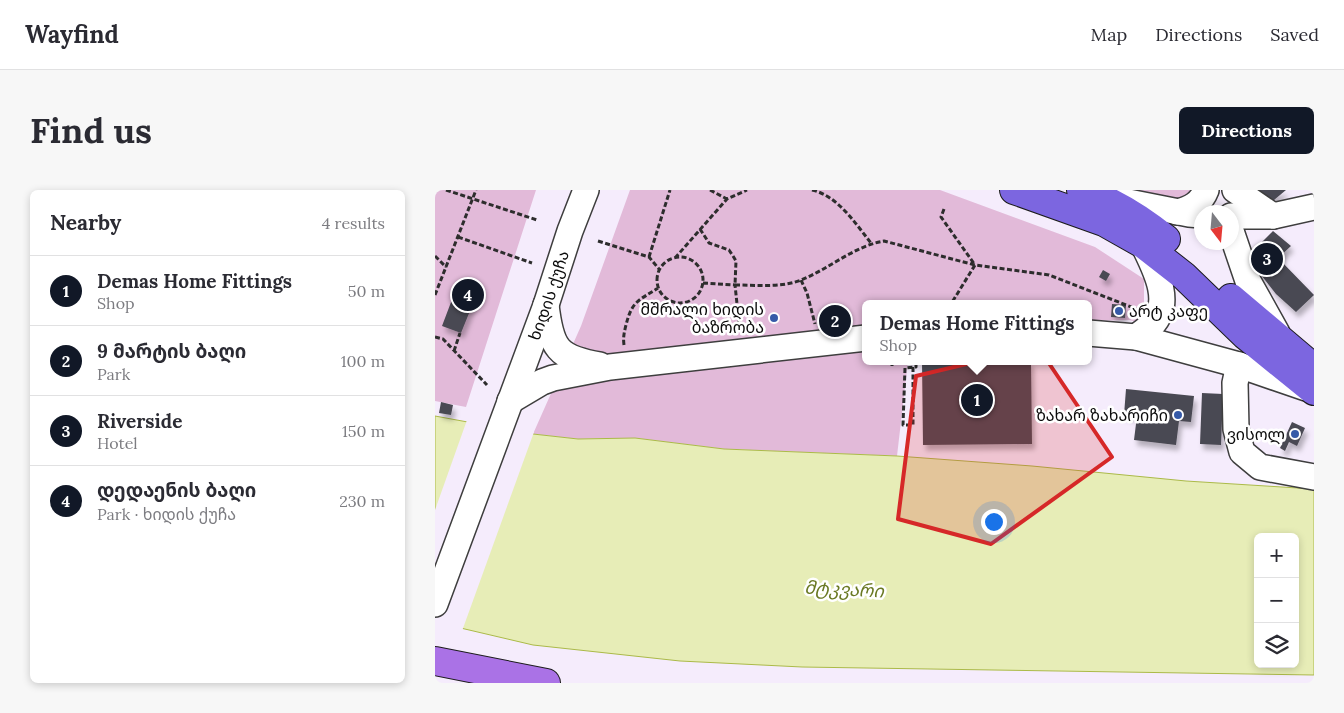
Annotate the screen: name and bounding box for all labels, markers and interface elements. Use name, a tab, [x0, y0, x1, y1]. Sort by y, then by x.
text: Wayfind	[25, 19, 119, 50]
text: Map	[1091, 23, 1127, 46]
text: Directions	[1155, 23, 1242, 46]
text: Saved	[1270, 23, 1319, 46]
button: Directions	[1179, 107, 1314, 154]
text: Find us	[30, 108, 152, 153]
north arrow	[1194, 205, 1239, 250]
text: Nearby	[50, 209, 121, 236]
text: 4 results	[322, 213, 385, 233]
pin: 3	[1251, 240, 1283, 278]
street label: ხიდის ქუჩა	[524, 248, 573, 343]
text: Demas Home Fittings	[97, 269, 292, 293]
pin: 4	[452, 276, 484, 314]
text: 1	[63, 281, 69, 301]
text: 50 m	[348, 281, 385, 301]
text: Shop	[97, 293, 135, 313]
place label: მშრალი ხიდის ბაზრობა	[640, 299, 764, 337]
popup	[862, 300, 1092, 365]
place label: არტ კაფე	[1129, 301, 1208, 321]
pin: 2	[819, 302, 851, 340]
marker: არტ კაფე	[1113, 305, 1125, 317]
text: Demas Home Fittings	[879, 311, 1075, 335]
marker: მშრალი ხიდის ბაზრობა	[768, 312, 780, 324]
text: Shop	[879, 335, 917, 355]
text: 9 მარტის ბაღი	[97, 339, 246, 363]
text: 2	[62, 351, 70, 371]
text: 100 m	[341, 351, 385, 371]
text: Park	[97, 364, 130, 384]
pin: 1	[961, 381, 993, 419]
place label: ზახარ ზახარიჩი	[1036, 405, 1168, 425]
text: Riverside	[97, 409, 182, 433]
marker: ზახარ ზახარიჩი	[1172, 409, 1184, 421]
text: 3	[62, 421, 70, 441]
text: 150 m	[342, 421, 385, 441]
place label: ვისოლ	[1227, 424, 1285, 445]
marker: ვისოლ	[1289, 428, 1301, 440]
text: Hotel	[97, 433, 138, 453]
text: დედაენის ბაღი	[97, 478, 256, 502]
text: 4	[62, 491, 70, 511]
text: 230 m	[339, 491, 385, 511]
text: Park · ხიდის ქუჩა	[97, 504, 236, 524]
your location	[981, 509, 1007, 535]
map controls	[1254, 533, 1299, 668]
button: +	[1254, 533, 1299, 578]
water label: მტკვარი	[804, 575, 885, 603]
button: −	[1254, 578, 1299, 623]
button: layers	[1254, 623, 1299, 668]

